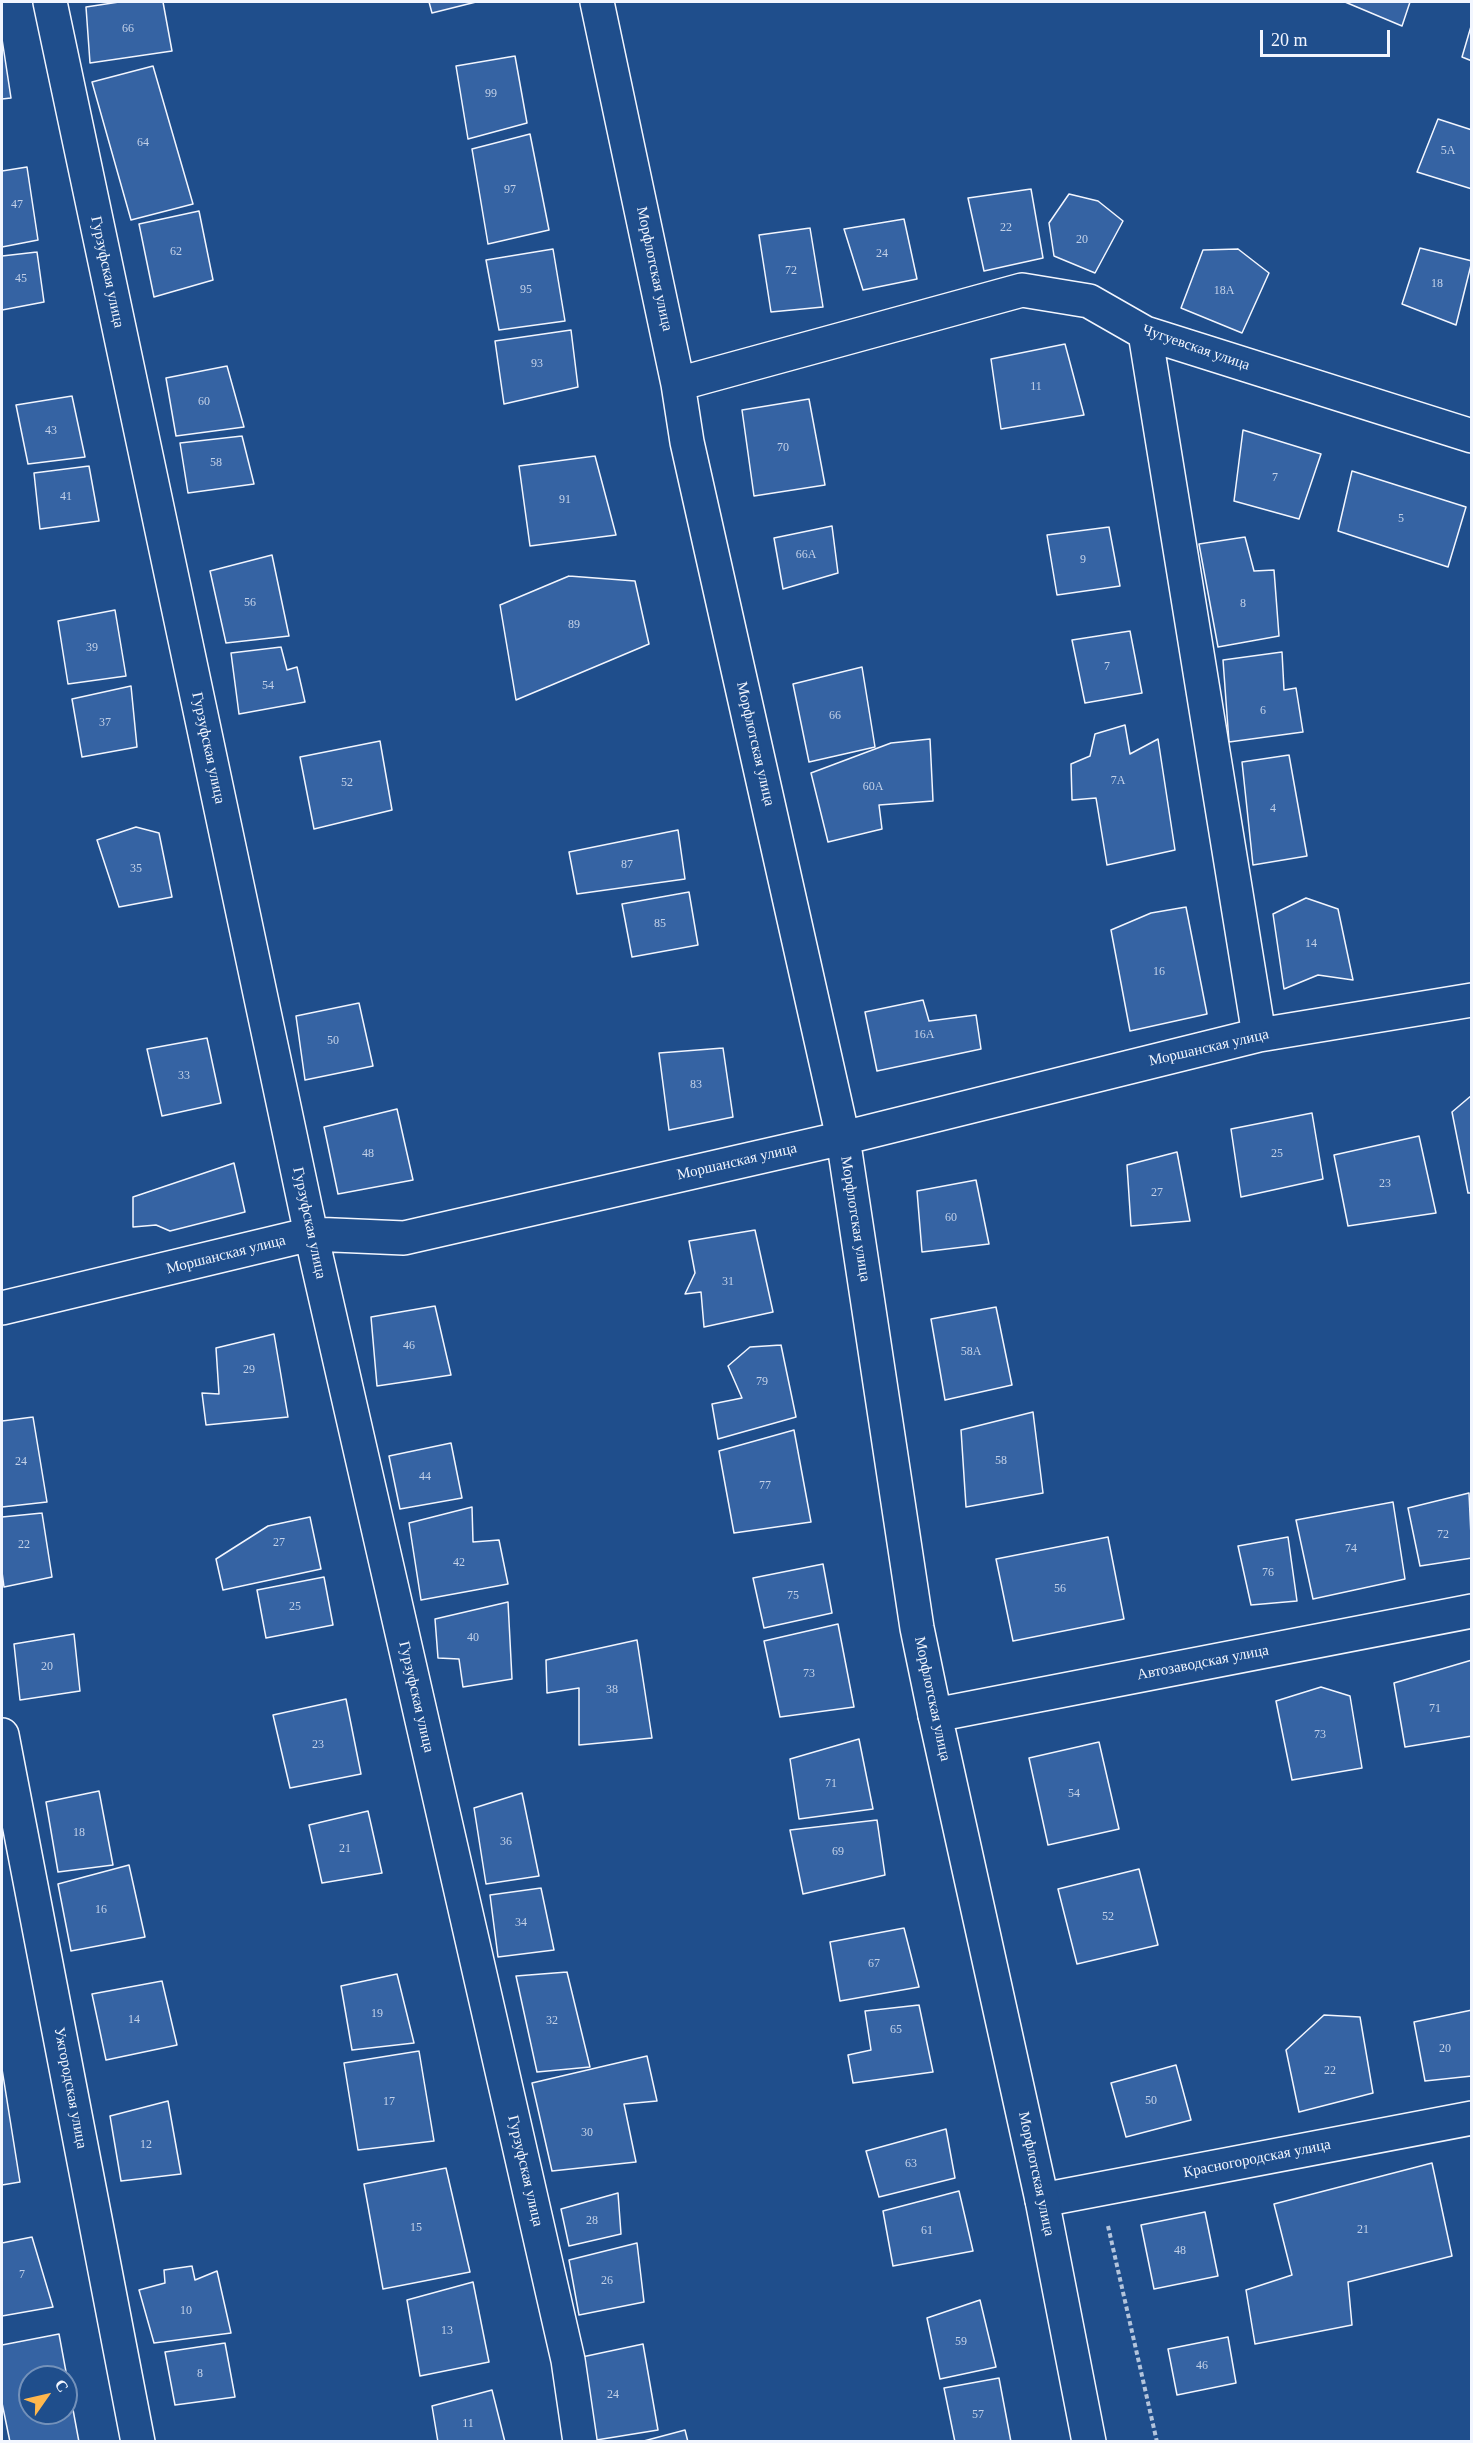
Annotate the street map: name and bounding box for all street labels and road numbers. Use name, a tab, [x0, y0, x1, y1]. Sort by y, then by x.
street label: Морфлотская улица	[632, 205, 676, 333]
street label: Гурзуфская улица	[86, 214, 128, 330]
street label: Чугуевская улица	[1140, 321, 1252, 375]
street label: Морфлотская улица	[732, 680, 778, 808]
street label: Гурзуфская улица	[187, 690, 229, 806]
street label: Моршанская улица	[1147, 1025, 1271, 1071]
street label: Моршанская улица	[675, 1139, 799, 1185]
street label: Морфлотская улица	[836, 1155, 874, 1283]
street label: Гурзуфская улица	[288, 1165, 330, 1281]
street label: Моршанская улица	[165, 1231, 287, 1279]
street label: Морфлотская улица	[910, 1635, 954, 1763]
street label: Гурзуфская улица	[394, 1640, 438, 1754]
street label: Автозаводская улица	[1136, 1641, 1270, 1685]
street label: Ужгородская улица	[49, 2026, 91, 2150]
street label: Морфлотская улица	[1014, 2110, 1058, 2238]
street label: Гурзуфская улица	[503, 2114, 547, 2228]
street label: Красногородская улица	[1182, 2136, 1332, 2182]

